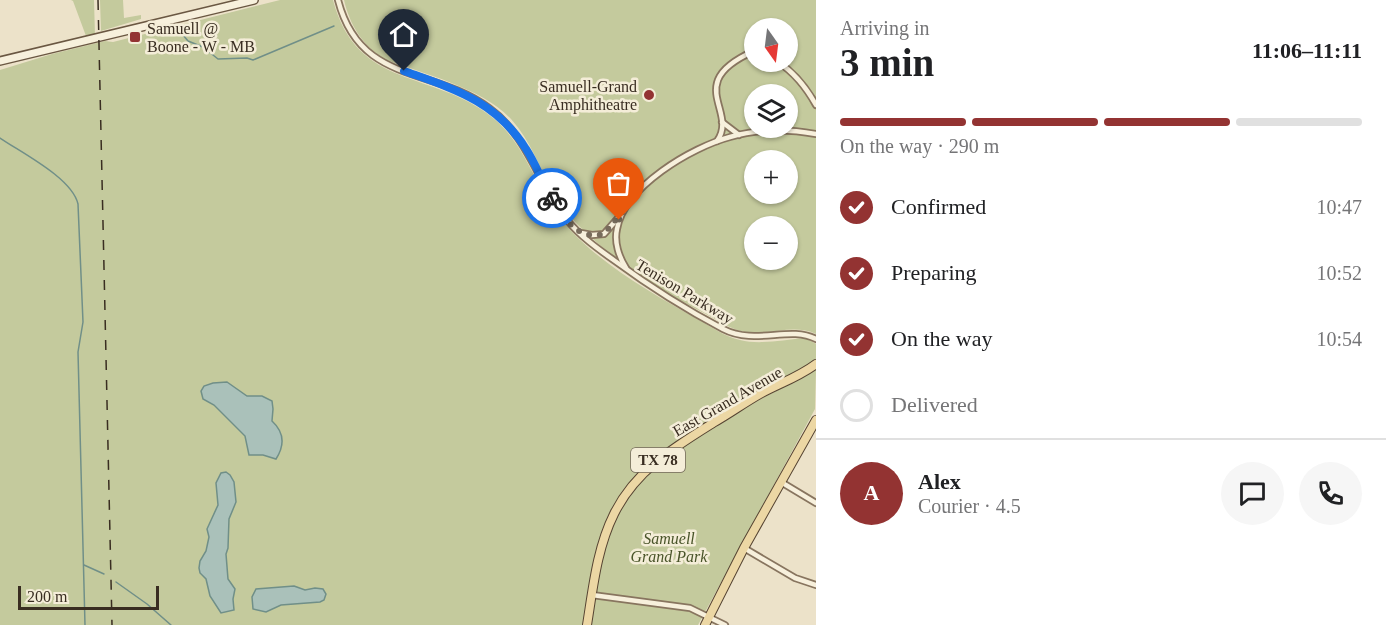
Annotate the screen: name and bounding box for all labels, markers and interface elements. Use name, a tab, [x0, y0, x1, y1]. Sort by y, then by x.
pin	[378, 9, 429, 71]
text: Arriving in	[840, 17, 929, 39]
icon: home	[387, 18, 420, 51]
north arrow	[744, 18, 798, 72]
map controls	[744, 18, 798, 270]
place label: Samuell @ Boone - W - MB	[147, 20, 255, 55]
marker: Samuell @ Boone - W - MB	[128, 30, 142, 44]
text: 11:06–11:11	[1252, 38, 1362, 63]
text: 3 min	[840, 41, 934, 84]
place label: Samuell-Grand Amphitheatre	[539, 78, 637, 114]
button: layers	[744, 84, 798, 138]
marker: Samuell-Grand Amphitheatre	[642, 88, 656, 102]
text: On the way · 290 m	[840, 135, 999, 157]
button: +	[744, 150, 798, 204]
pin	[593, 158, 644, 220]
icon: bag	[602, 167, 635, 200]
courier	[522, 168, 582, 228]
icon: bike	[536, 182, 569, 215]
icon: check	[840, 191, 873, 224]
text: Confirmed	[891, 194, 986, 219]
text: 10:47	[1316, 196, 1362, 218]
button: −	[744, 216, 798, 270]
street label: Tenison Parkway	[633, 256, 736, 328]
icon: check	[840, 257, 873, 290]
text: Preparing	[891, 260, 977, 285]
text: 10:52	[1316, 262, 1362, 284]
icon: check	[840, 323, 873, 356]
text: On the way	[891, 326, 992, 351]
text: 10:54	[1316, 328, 1362, 350]
street label: East Grand Avenue	[670, 363, 785, 440]
text: Delivered	[891, 392, 978, 417]
road number: TX 78	[631, 448, 685, 472]
button: chat	[1221, 462, 1284, 525]
button: phone	[1299, 462, 1362, 525]
text: Alex	[918, 469, 961, 494]
text: A	[864, 480, 879, 505]
text: Courier · 4.5	[918, 495, 1021, 517]
park label: Samuell Grand Park	[631, 530, 708, 565]
scale bar	[18, 583, 159, 610]
text: 200 m	[27, 588, 67, 605]

